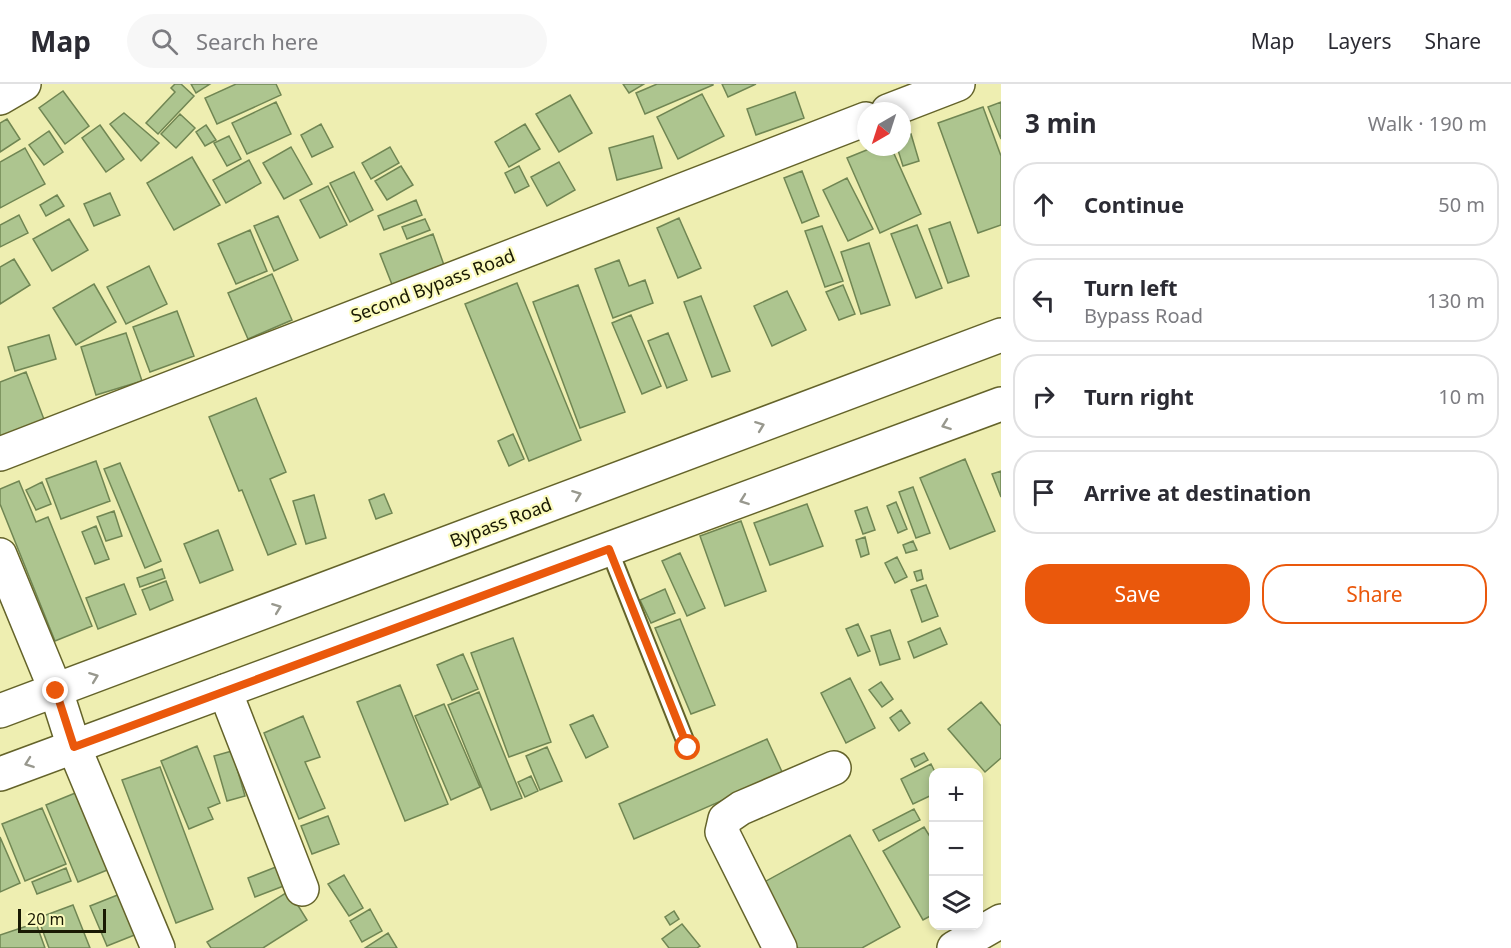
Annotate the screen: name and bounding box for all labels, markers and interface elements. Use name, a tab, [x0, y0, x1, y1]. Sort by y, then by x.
search box	[127, 14, 547, 68]
text: Map	[30, 22, 91, 60]
icon: search	[148, 25, 181, 58]
text: Search here	[196, 26, 318, 56]
text: Map	[1251, 27, 1295, 55]
text: Layers	[1328, 27, 1392, 55]
text: Share	[1425, 27, 1481, 55]
north arrow	[857, 102, 911, 156]
text: 3 min	[1025, 105, 1097, 141]
text: Walk · 190 m	[1368, 110, 1487, 137]
icon: ahead	[1027, 188, 1060, 221]
text: Continue	[1084, 189, 1184, 219]
text: 50 m	[1438, 191, 1485, 218]
street label: Second Bypass Road	[347, 243, 518, 327]
text: Turn left	[1084, 272, 1178, 302]
icon: left	[1027, 284, 1060, 317]
text: 130 m	[1427, 287, 1485, 314]
text: Bypass Road	[1084, 302, 1203, 329]
icon: right	[1027, 380, 1060, 413]
text: Turn right	[1084, 381, 1194, 411]
text: 10 m	[1438, 383, 1485, 410]
one-way arrow	[941, 417, 952, 430]
one-way arrow	[753, 421, 764, 433]
icon: arrive	[1027, 476, 1060, 509]
text: Arrive at destination	[1084, 477, 1311, 507]
one-way arrow	[571, 489, 582, 502]
street label: Bypass Road	[446, 492, 555, 552]
one-way arrow	[739, 492, 749, 505]
button: Save	[1025, 564, 1250, 624]
button: Share	[1262, 564, 1487, 624]
one-way arrow	[271, 603, 282, 615]
one-way arrow	[88, 671, 99, 684]
route end	[42, 677, 68, 703]
route start	[674, 734, 700, 760]
one-way arrow	[24, 756, 35, 769]
map controls	[929, 768, 983, 930]
button: +	[929, 768, 983, 822]
button: −	[929, 822, 983, 876]
button: layers	[929, 876, 983, 930]
scale bar	[18, 906, 106, 934]
text: 20 m	[27, 908, 64, 930]

